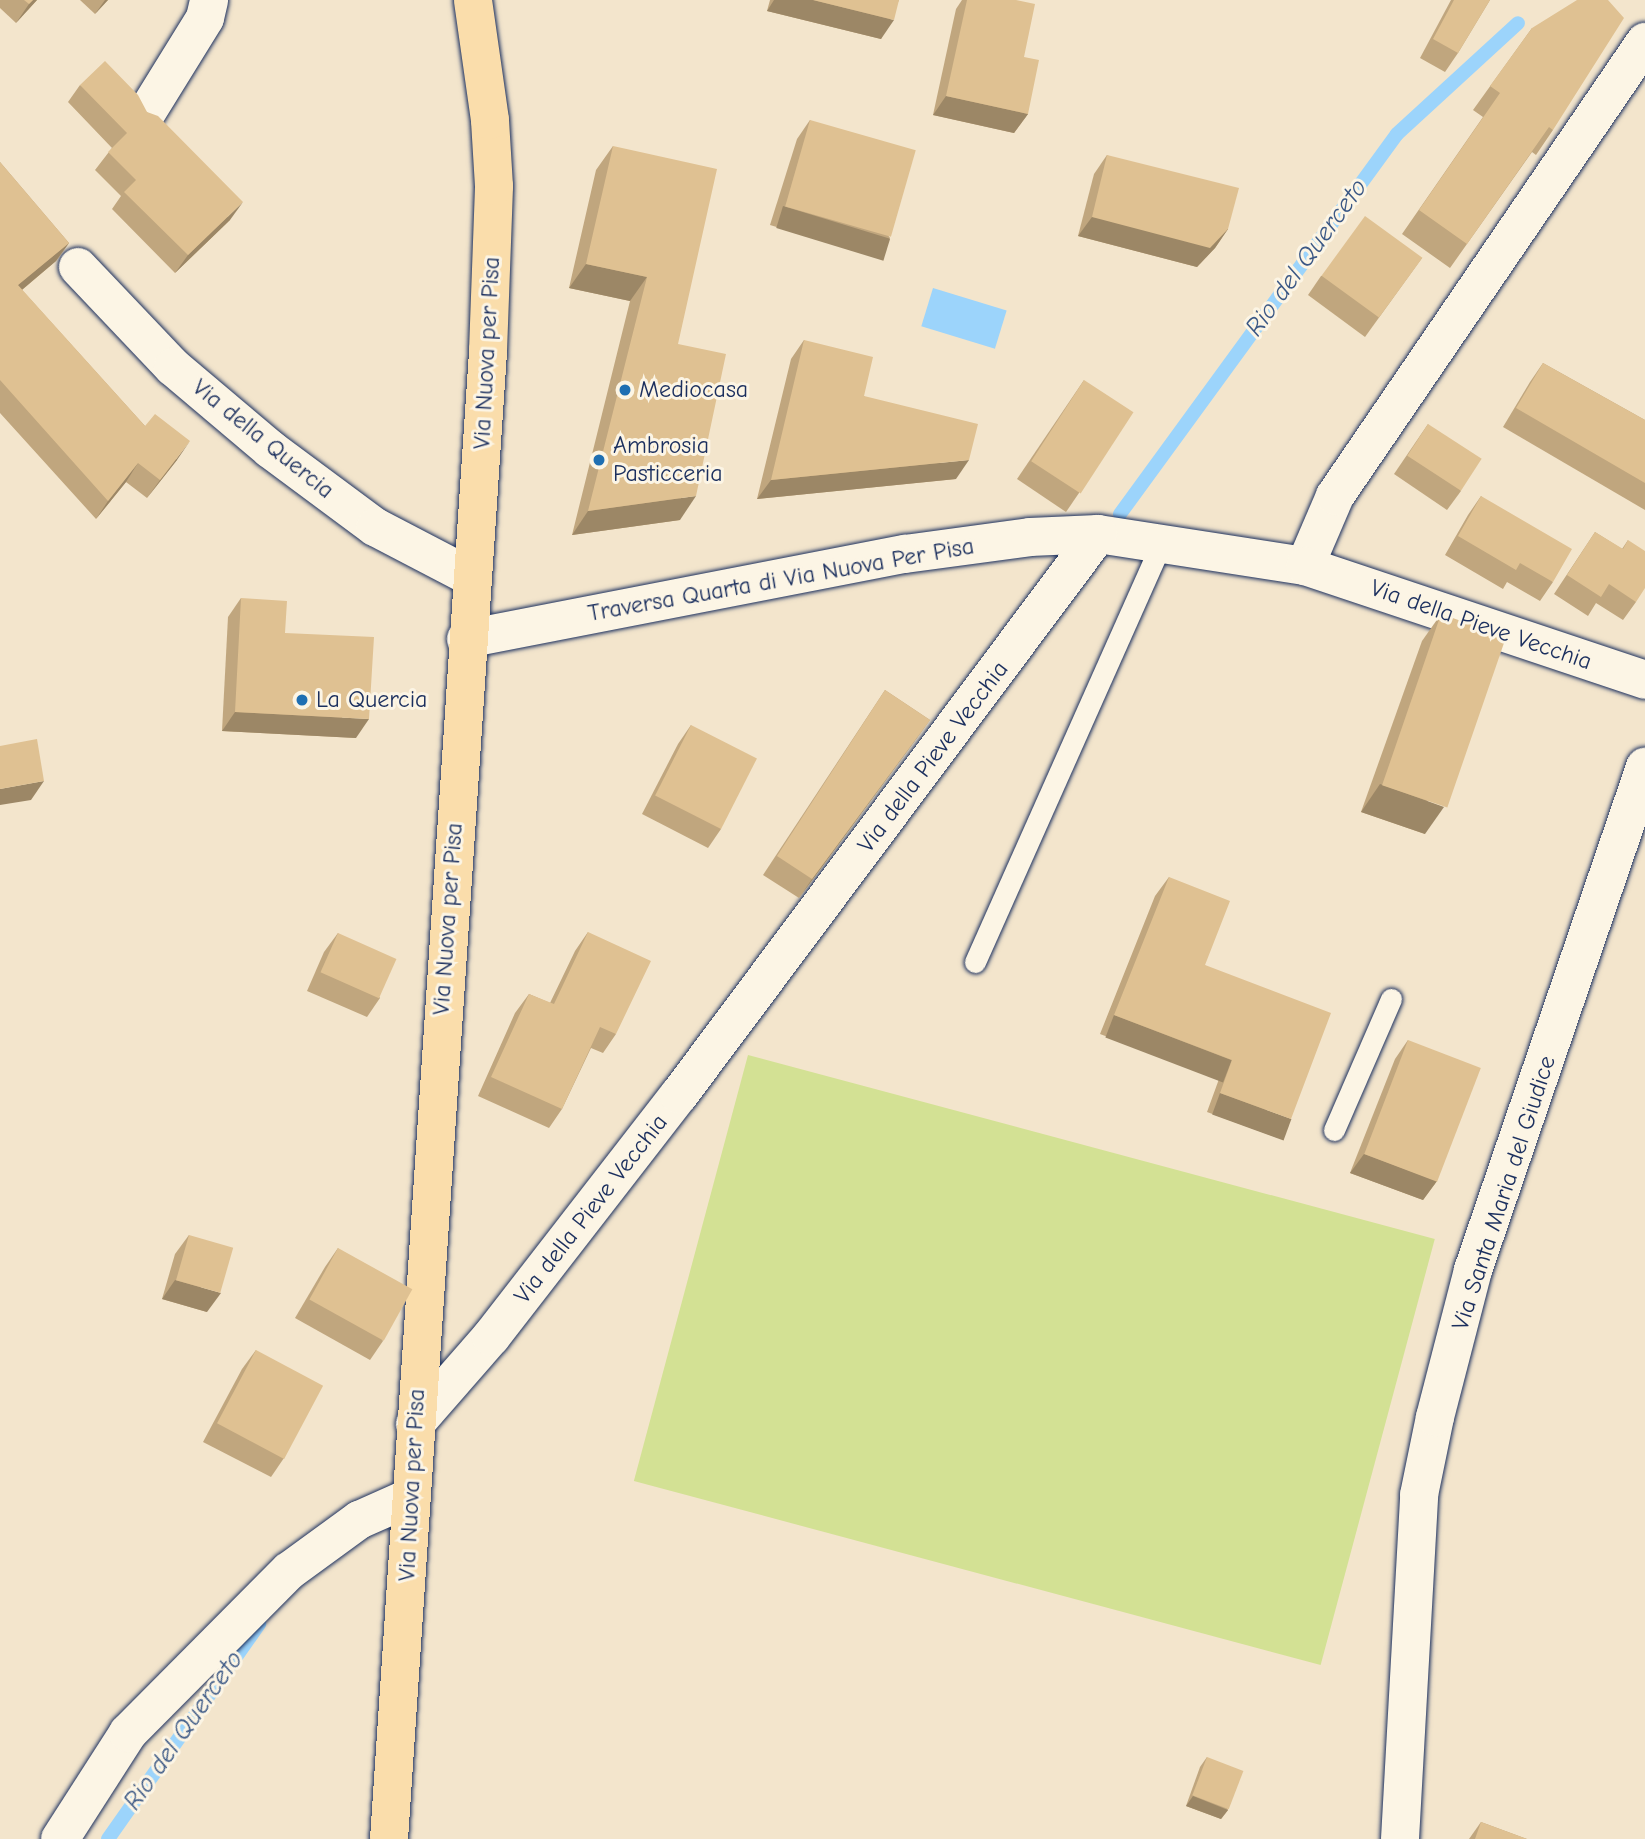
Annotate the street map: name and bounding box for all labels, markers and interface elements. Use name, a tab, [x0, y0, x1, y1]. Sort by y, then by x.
water label: Rio del Querceto	[1239, 173, 1375, 343]
street label: Via Nuova per Pisa	[468, 256, 506, 450]
street label: Via della Quercia	[186, 373, 340, 505]
place label: Mediocasa	[639, 376, 748, 404]
marker: Mediocasa	[617, 382, 633, 398]
place label: Ambrosia Pasticceria	[613, 432, 723, 488]
marker: Ambrosia Pasticceria	[591, 452, 607, 468]
street label: Traversa Quarta di Via Nuova Per Pisa	[586, 532, 976, 628]
street label: Via della Pieve Vecchia	[1367, 574, 1595, 676]
street label: Via della Pieve Vecchia	[852, 656, 1014, 858]
place label: La Quercia	[316, 686, 427, 714]
marker: La Quercia	[294, 692, 310, 708]
street label: Via Nuova per Pisa	[427, 822, 469, 1016]
street label: Via Santa Maria del Giudice	[1446, 1052, 1562, 1334]
street label: Via della Pieve Vecchia	[508, 1109, 674, 1309]
street label: Via Nuova per Pisa	[393, 1388, 431, 1582]
water label: Rio del Querceto	[118, 1645, 250, 1817]

